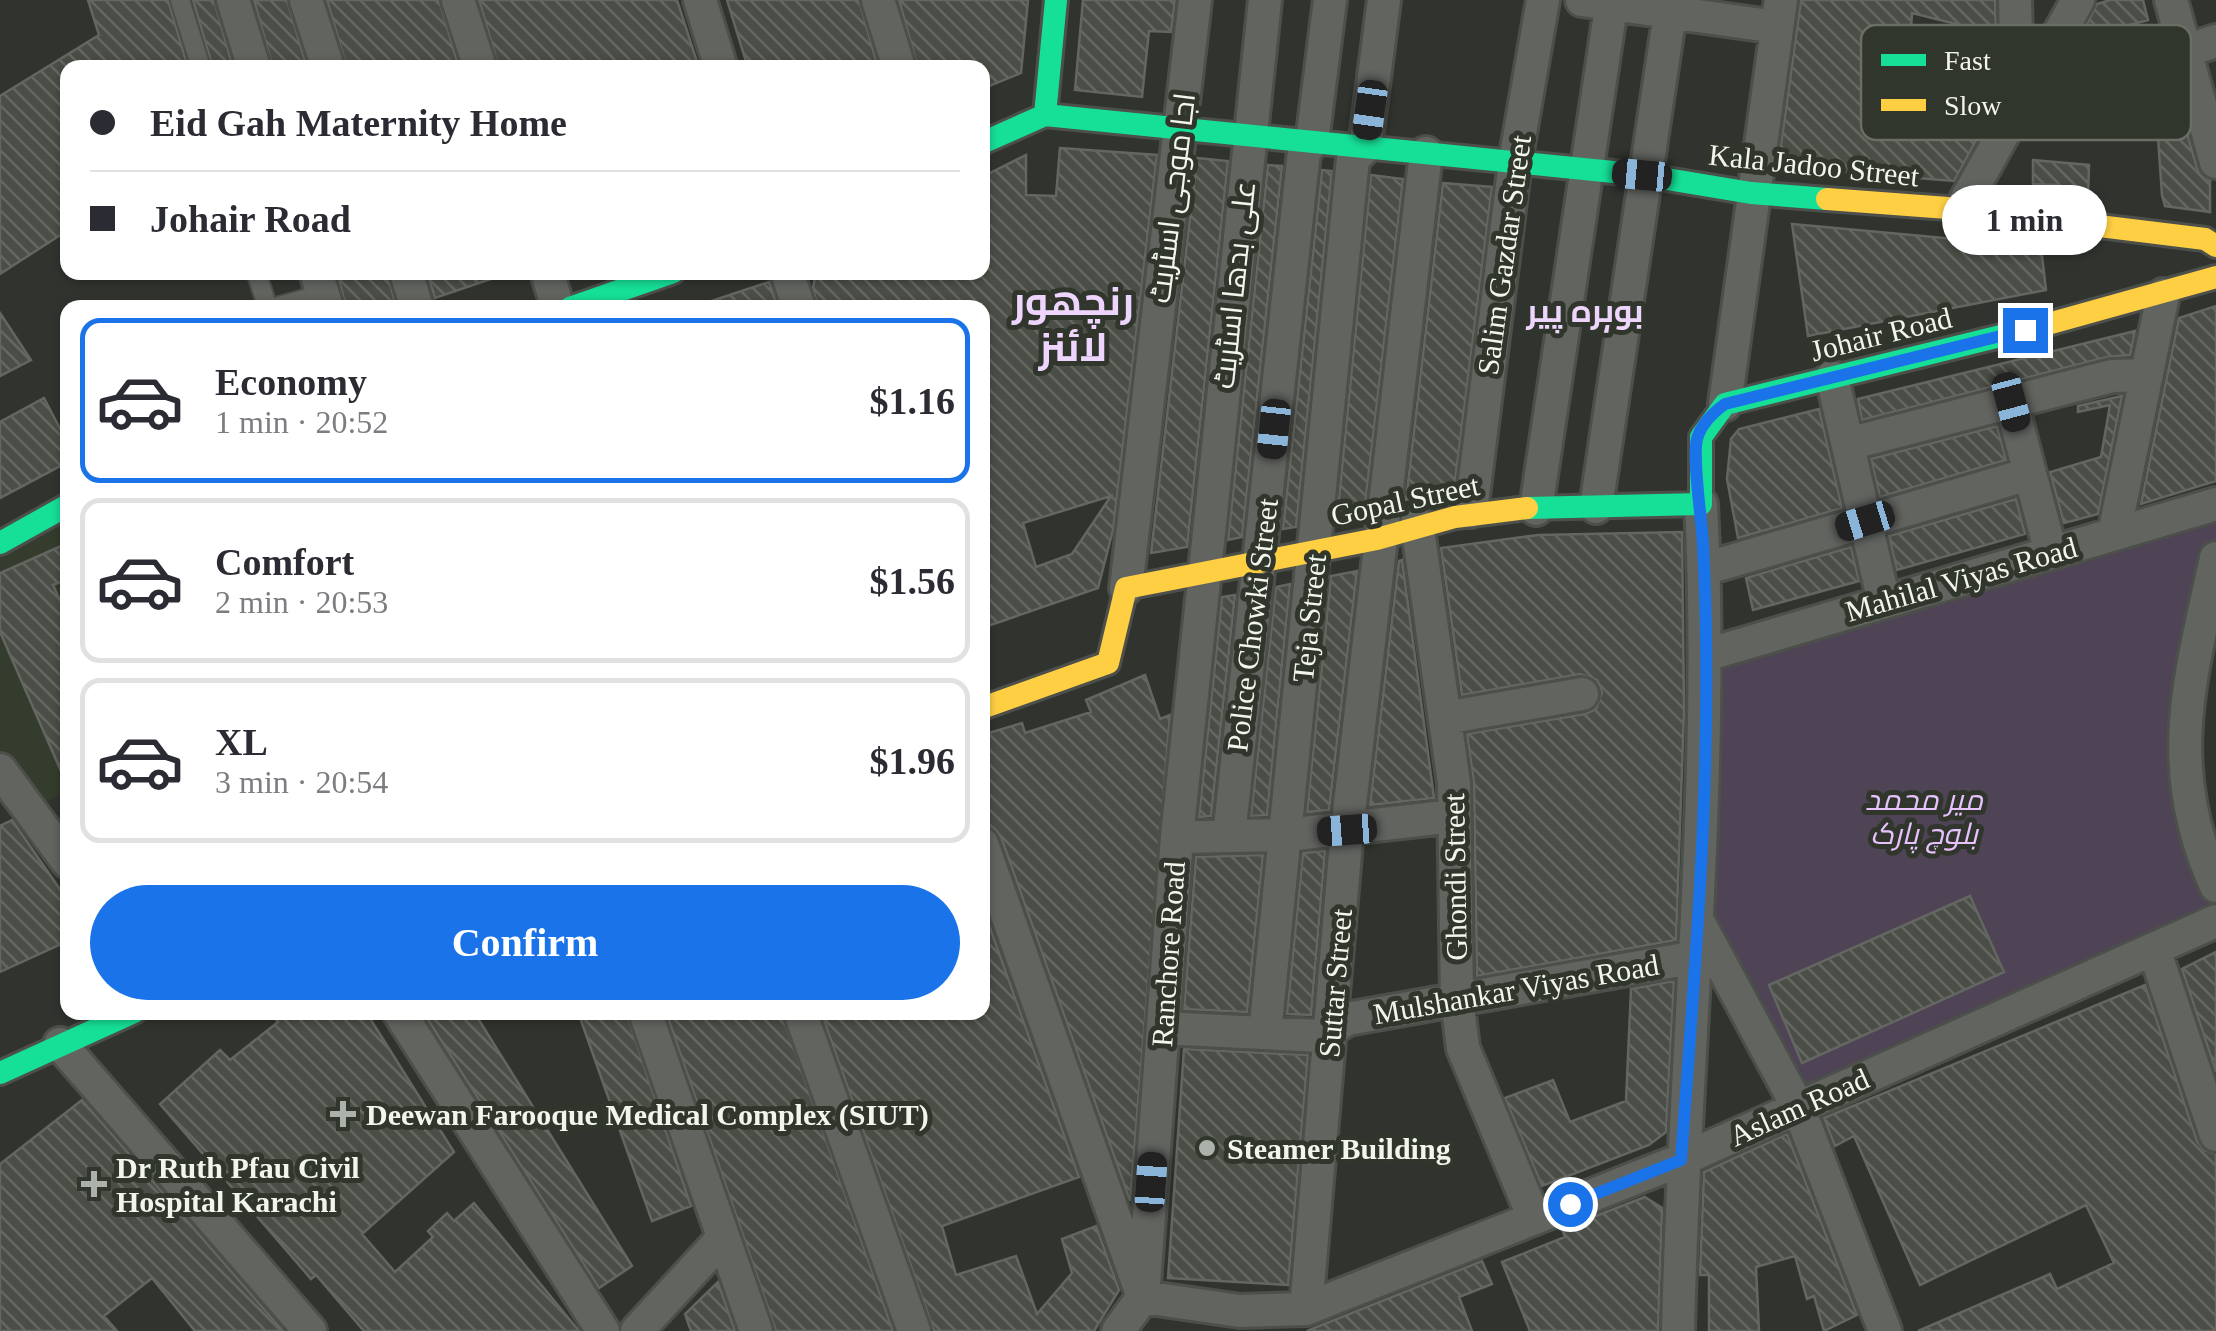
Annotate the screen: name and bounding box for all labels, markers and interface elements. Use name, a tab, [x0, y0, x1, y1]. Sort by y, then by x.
legend	[1861, 25, 2191, 140]
text: Fast	[1944, 45, 1991, 76]
car	[1351, 78, 1389, 142]
text: Slow	[1944, 90, 2002, 121]
street label: اجا موجی اسٹریٹ	[1143, 91, 1203, 305]
text: Eid Gah Maternity Home	[150, 102, 567, 144]
street label: Salim Gazdar Street	[1471, 132, 1537, 377]
street label: Kala Jadoo Street	[1707, 138, 1922, 193]
car	[1611, 157, 1673, 193]
street label: علی بدھا اسٹریٹ	[1207, 180, 1263, 391]
callout: 1 min	[1942, 185, 2108, 255]
text: Johair Road	[150, 198, 351, 240]
text: 1 min	[1986, 202, 2063, 238]
district label: رنچھور لائنز	[1011, 279, 1134, 371]
district label: بوہرہ پیر	[1525, 293, 1644, 334]
street label: Johair Road	[1807, 301, 1955, 367]
route end	[2003, 308, 2048, 353]
icon: car	[95, 356, 185, 446]
text: Economy	[215, 361, 367, 403]
car	[1989, 369, 2033, 435]
text: $1.16	[870, 380, 955, 422]
car	[1256, 398, 1292, 460]
text: 1 min · 20:52	[215, 404, 388, 440]
street label: Gopal Street	[1328, 468, 1483, 532]
street label: Police Chowki Street	[1220, 496, 1284, 754]
car	[1832, 498, 1898, 544]
street label: Mahilal Viyas Road	[1841, 530, 2081, 628]
icon: car	[95, 536, 185, 626]
text: Comfort	[215, 541, 354, 583]
street label: Teja Street	[1286, 552, 1332, 684]
text: $1.56	[870, 560, 955, 602]
text: 2 min · 20:53	[215, 584, 388, 620]
icon: car	[95, 716, 185, 806]
text: XL	[215, 721, 268, 763]
text: $1.96	[870, 740, 955, 782]
text: 3 min · 20:54	[215, 764, 388, 800]
park label: میر محمد بلوچ پارک	[1865, 783, 1984, 854]
street label: Ghondi Street	[1437, 792, 1473, 961]
car	[1316, 813, 1378, 847]
street label: Ranchore Road	[1145, 860, 1191, 1048]
button: Confirm	[90, 885, 960, 1000]
street label: Suttar Street	[1312, 907, 1358, 1059]
street label: Mulshankar Viyas Road	[1371, 948, 1661, 1030]
street label: Aslam Road	[1724, 1062, 1874, 1152]
place label: Deewan Farooque Medical Complex (SIUT)	[366, 1098, 929, 1132]
marker: Deewan Farooque Medical Complex (SIUT)	[330, 1101, 356, 1127]
place label: Steamer Building	[1227, 1132, 1451, 1165]
marker: Steamer Building	[1196, 1137, 1218, 1159]
place label: Dr Ruth Pfau Civil Hospital Karachi	[116, 1151, 360, 1218]
car	[1134, 1151, 1168, 1213]
marker: Dr Ruth Pfau Civil Hospital Karachi	[81, 1171, 107, 1197]
route start	[1548, 1182, 1593, 1227]

